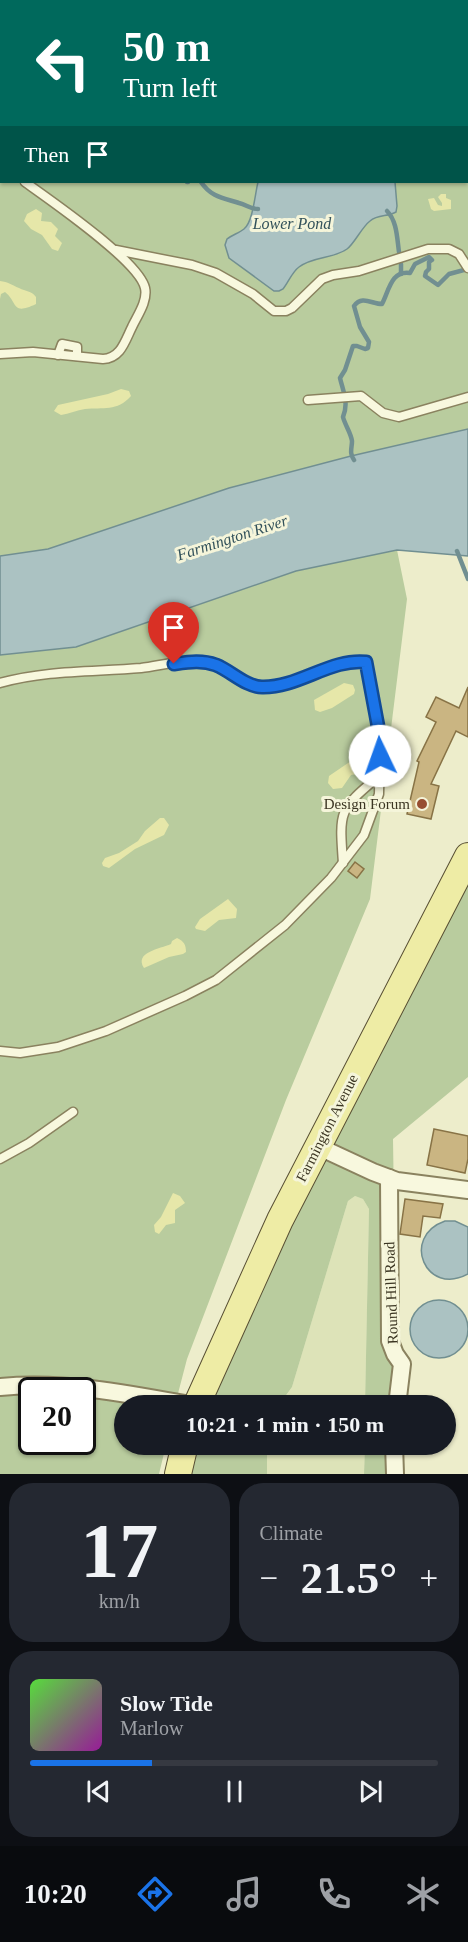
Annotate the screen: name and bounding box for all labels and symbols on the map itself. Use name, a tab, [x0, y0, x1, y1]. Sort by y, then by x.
water label: Lower Pond	[252, 215, 332, 232]
water label: Farmington River	[174, 511, 291, 565]
pin	[148, 602, 199, 664]
position arrow	[348, 724, 412, 788]
place label: Design Forum	[324, 796, 410, 812]
marker: Design Forum	[415, 797, 429, 811]
street label: Farmington Avenue	[293, 1071, 361, 1184]
street label: Round Hill Road	[381, 1241, 401, 1345]
speed limit sign: 20	[18, 1377, 96, 1455]

